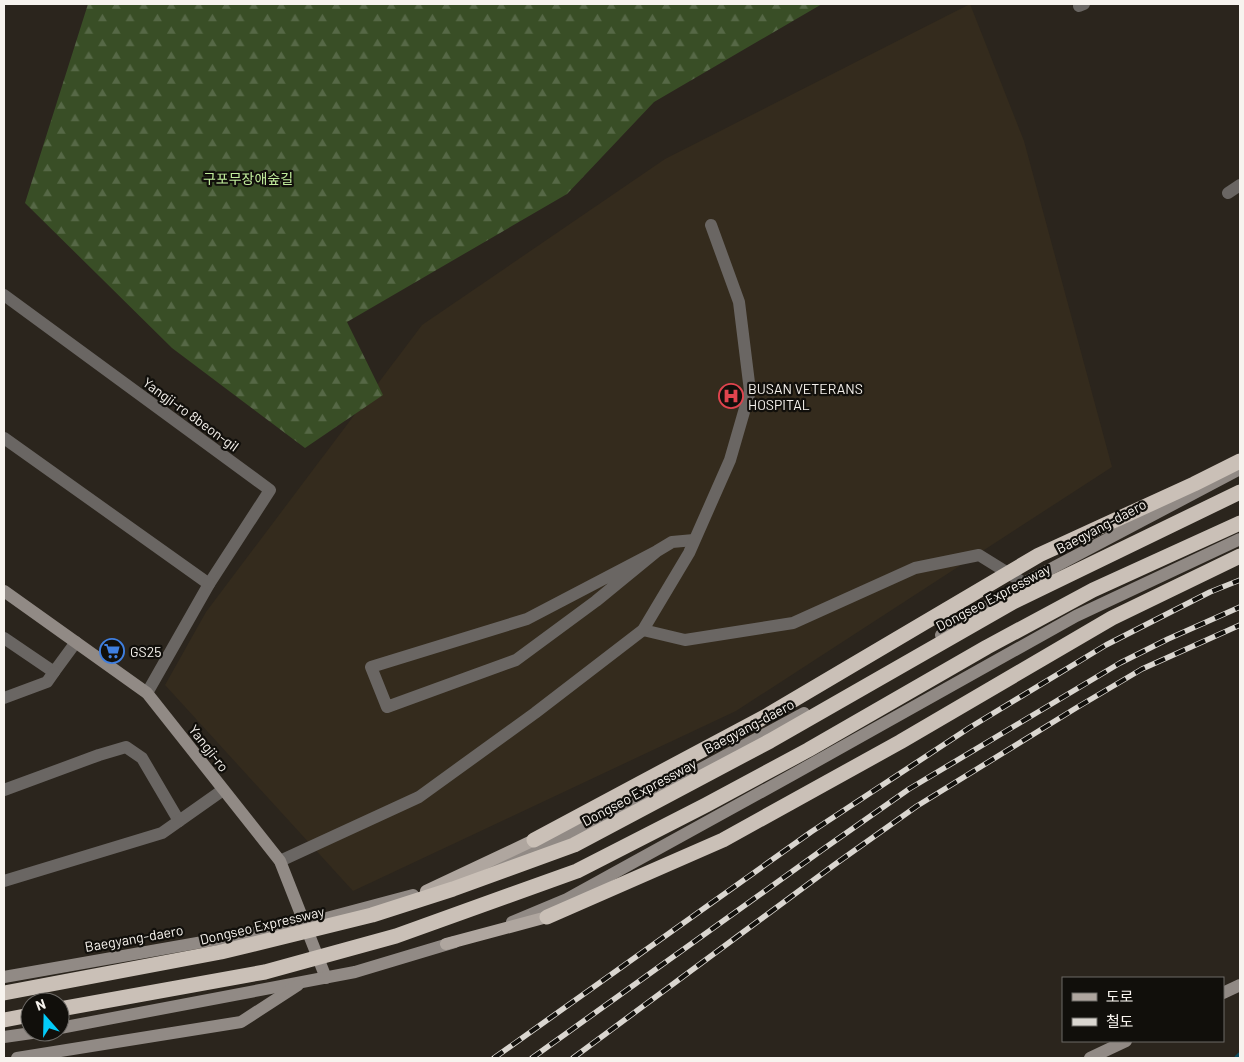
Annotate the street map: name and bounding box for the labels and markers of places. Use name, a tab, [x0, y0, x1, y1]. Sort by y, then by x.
place label: BUSAN VETERANS HOSPITAL	[748, 380, 863, 413]
hospital icon: BUSAN VETERANS HOSPITAL	[718, 383, 744, 409]
supermarket icon: GS25	[99, 638, 125, 664]
place label: GS25	[130, 643, 161, 660]

